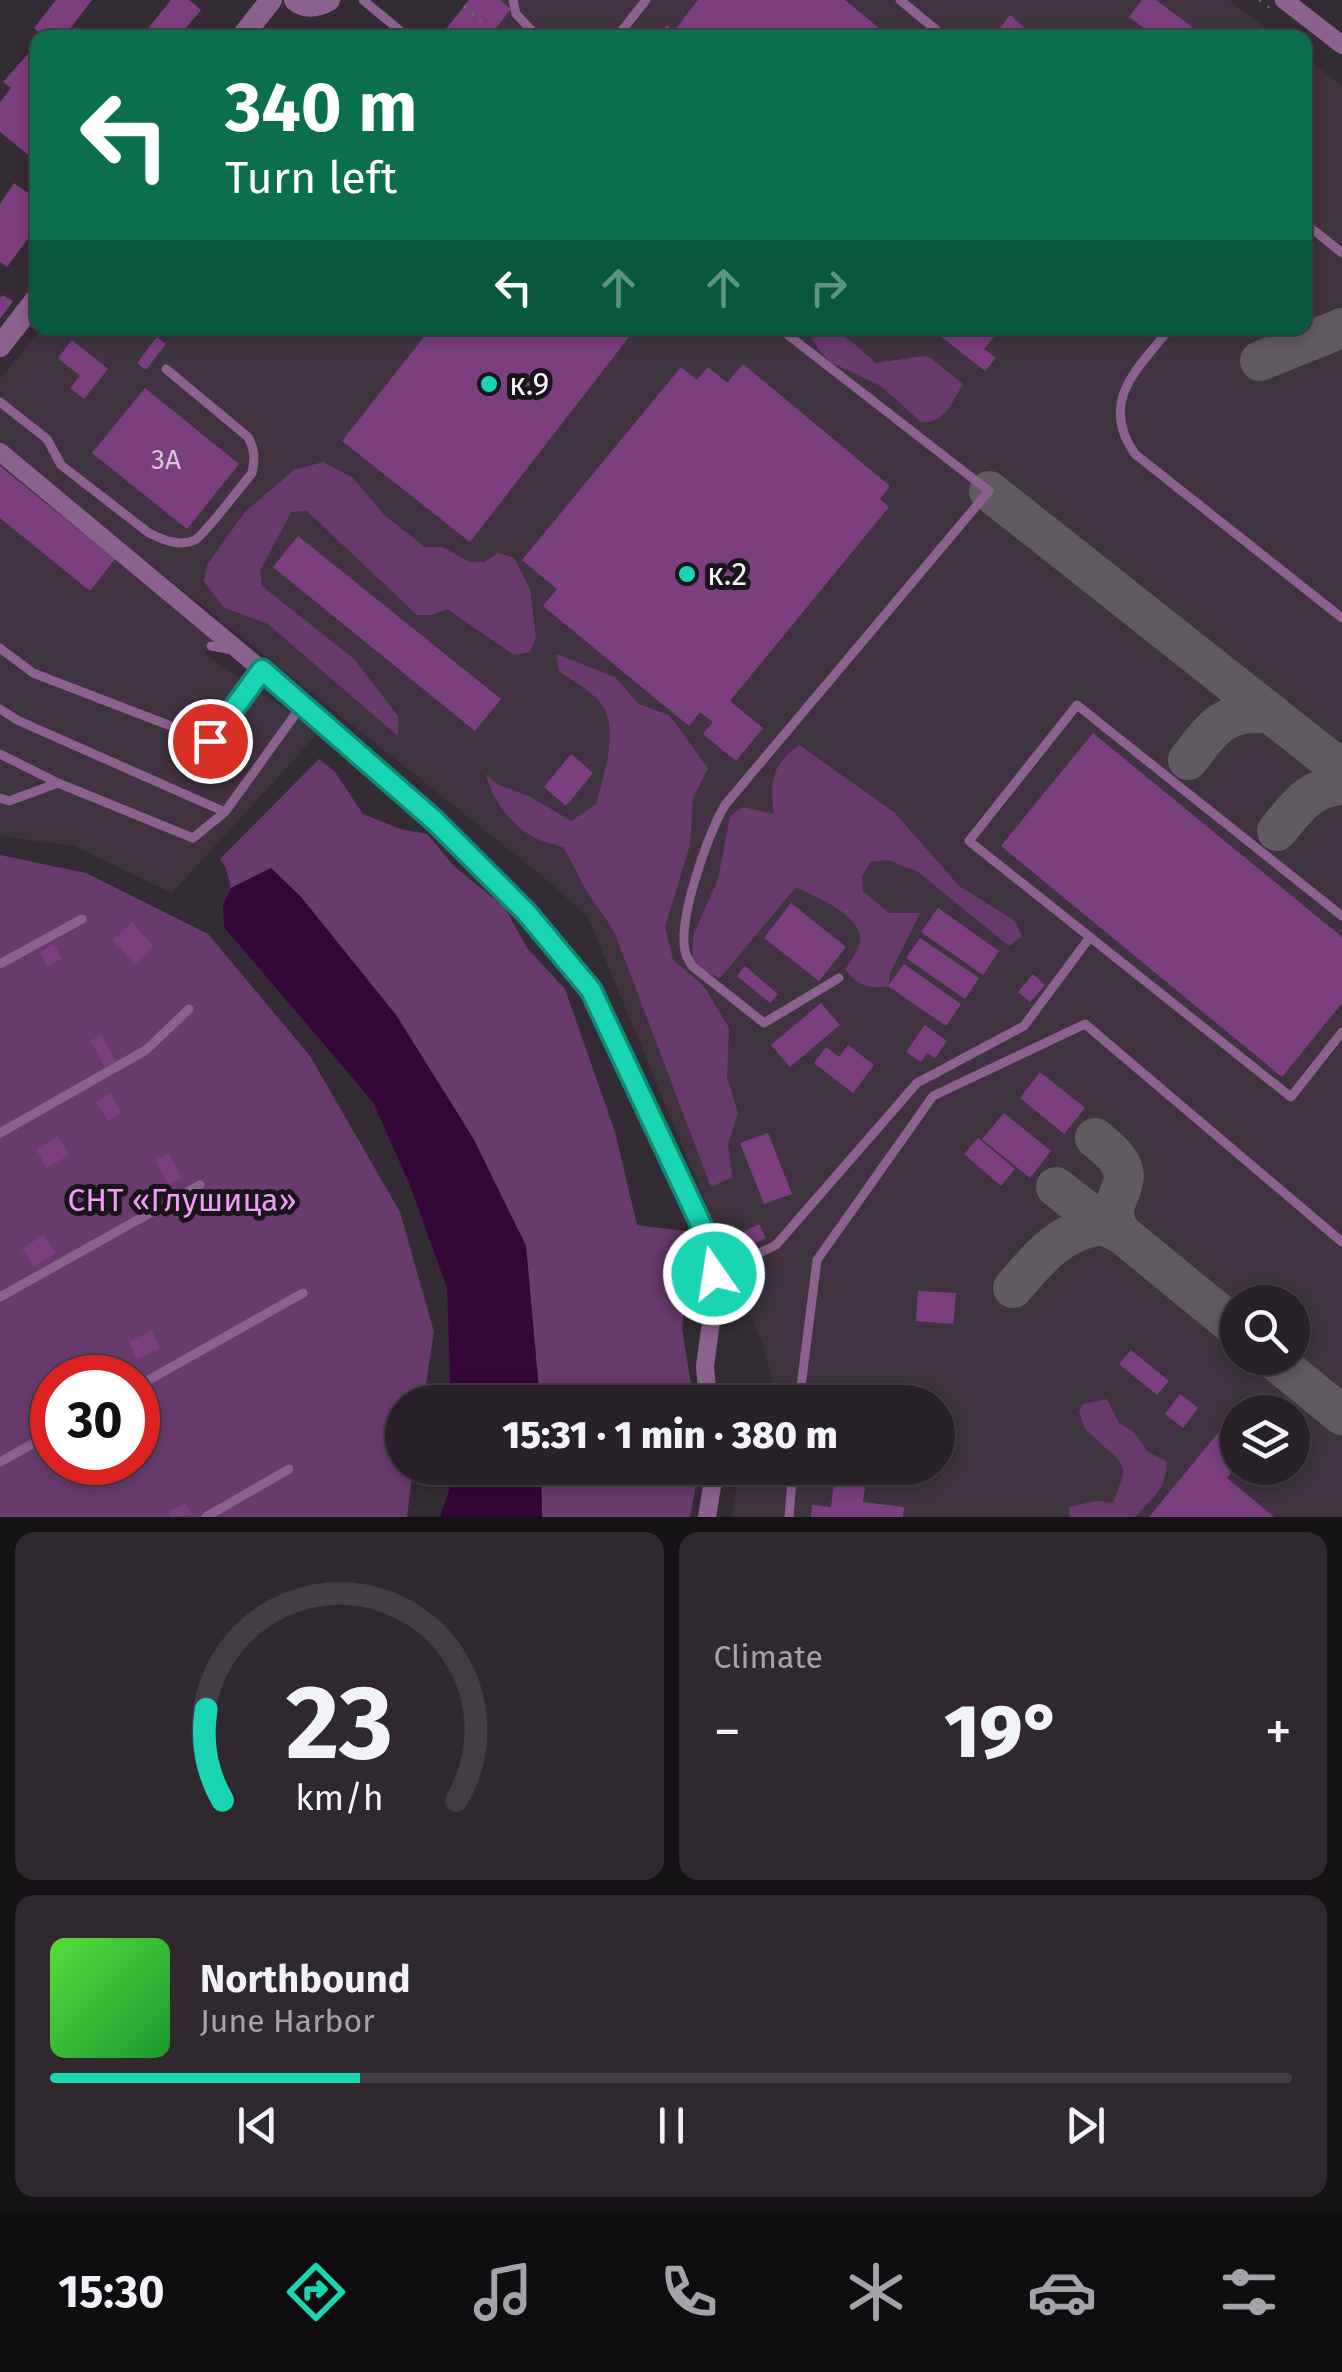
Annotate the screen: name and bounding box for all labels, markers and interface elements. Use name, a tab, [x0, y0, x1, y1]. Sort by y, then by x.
text: 340 m	[225, 66, 418, 150]
icon: left	[60, 70, 190, 200]
text: Turn left	[225, 151, 397, 205]
icon: left	[486, 260, 541, 315]
icon: ahead	[591, 260, 646, 315]
icon: ahead	[696, 260, 751, 315]
icon: right	[801, 260, 856, 315]
place label: к.9	[509, 365, 549, 403]
marker: к.9	[478, 373, 500, 395]
house number: 3А	[151, 443, 181, 476]
place label: к.2	[707, 555, 747, 593]
marker: к.2	[676, 563, 698, 585]
pin	[168, 699, 253, 784]
icon: arrive	[183, 714, 238, 769]
park label: СНТ «Глушица»	[67, 1181, 297, 1219]
position arrow	[662, 1222, 766, 1326]
map controls	[1220, 1285, 1310, 1485]
button: search	[1220, 1285, 1310, 1375]
speed limit sign: 30	[30, 1355, 160, 1485]
button: layers	[1220, 1395, 1310, 1485]
text: 15:31 · 1 min · 380 m	[502, 1412, 838, 1458]
text: Climate	[714, 1638, 823, 1676]
text: 23	[286, 1661, 393, 1786]
text: 19°	[944, 1687, 1061, 1777]
text: −	[714, 1699, 741, 1765]
text: +	[1265, 1699, 1292, 1765]
text: km/h	[295, 1777, 383, 1819]
text: Northbound	[200, 1956, 411, 2002]
text: June Harbor	[200, 2002, 375, 2040]
icon: previous	[230, 2098, 285, 2153]
icon: pause	[644, 2098, 699, 2153]
icon: next	[1058, 2098, 1113, 2153]
icon: directions	[281, 2257, 351, 2327]
icon: music	[468, 2257, 538, 2327]
icon: phone	[654, 2257, 724, 2327]
icon: climate	[841, 2257, 911, 2327]
icon: car	[1027, 2257, 1097, 2327]
icon: filters	[1214, 2257, 1284, 2327]
text: 15:30	[58, 2265, 165, 2319]

